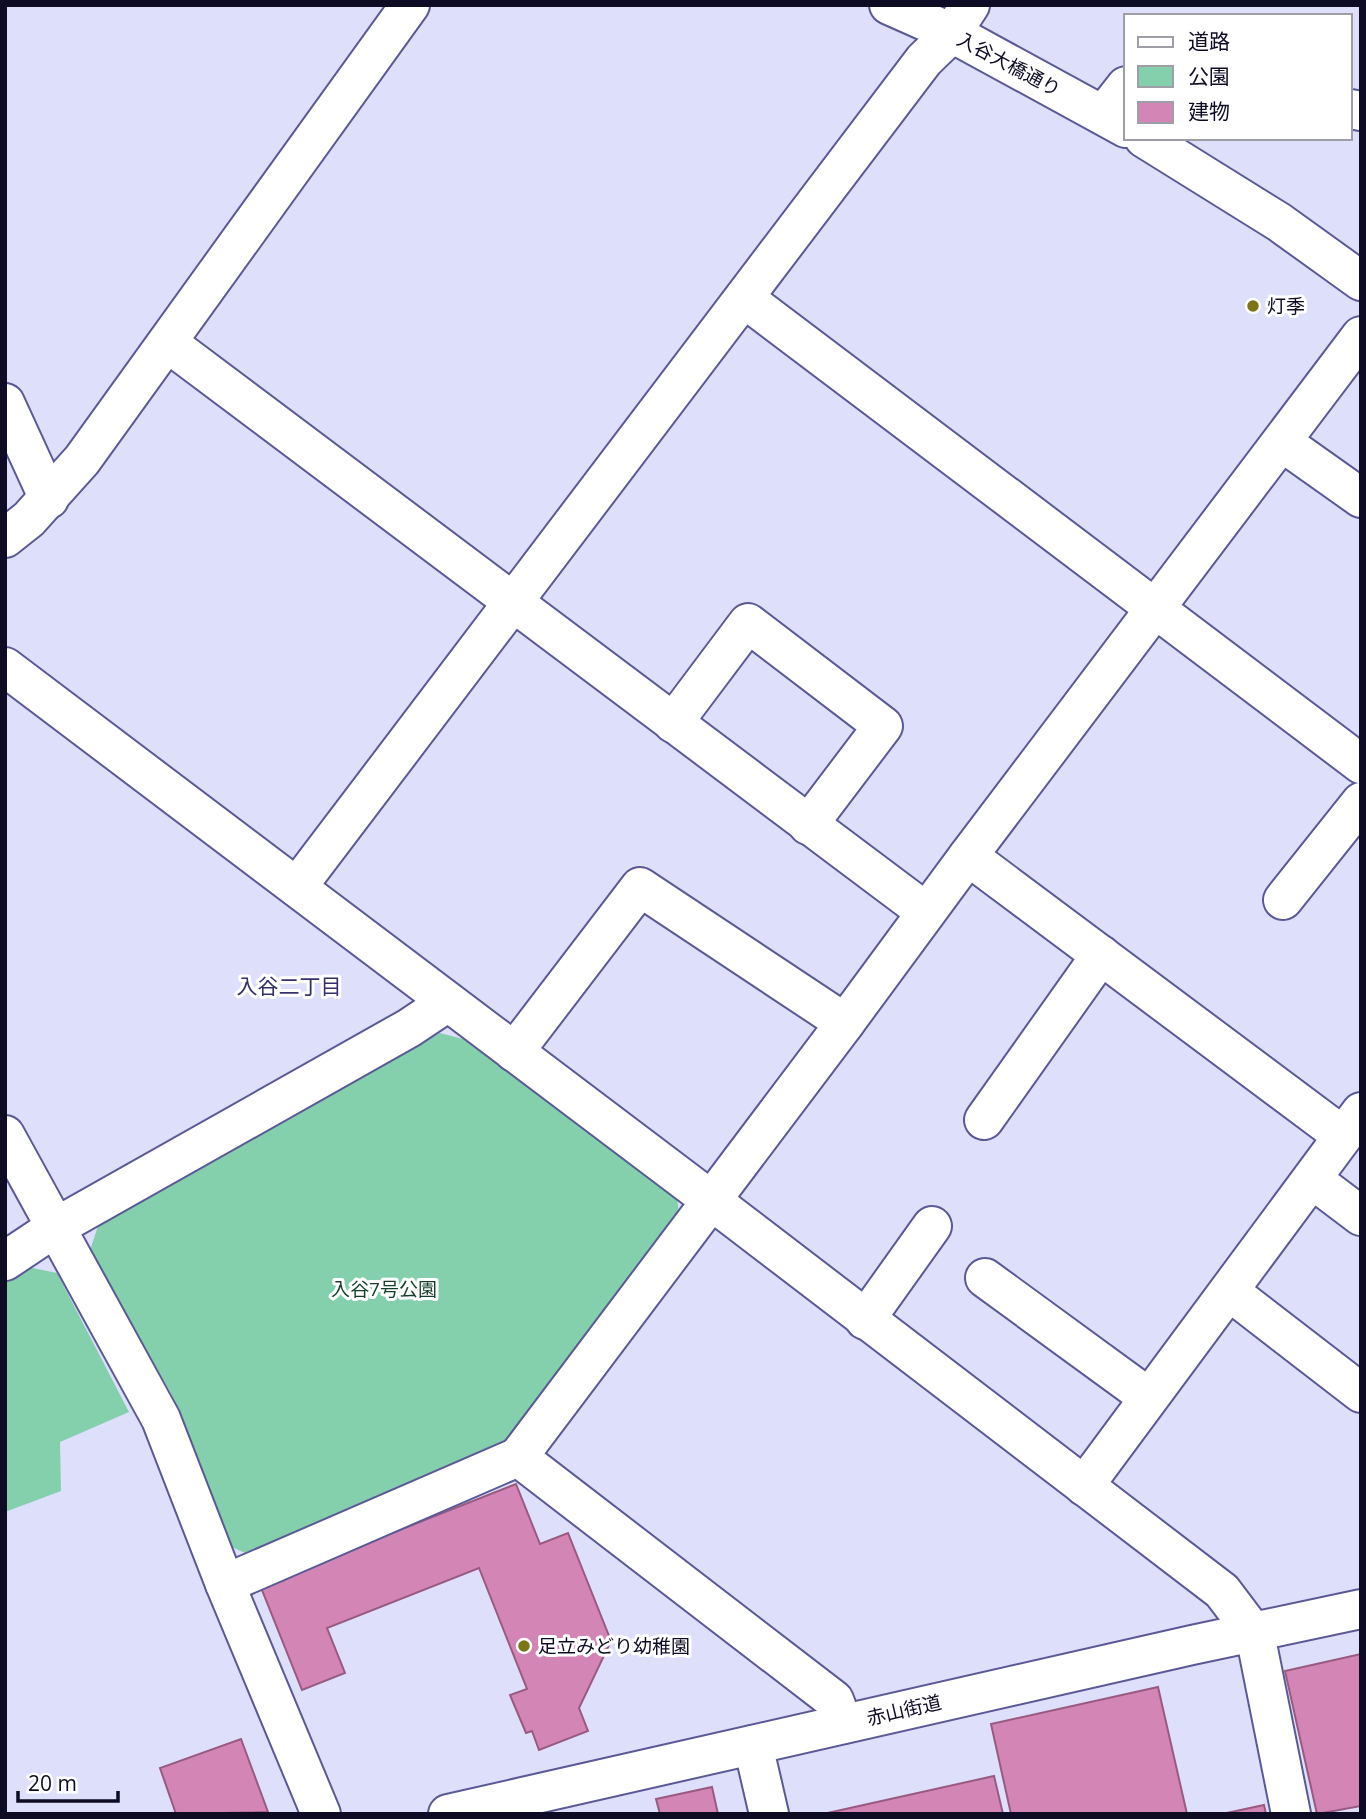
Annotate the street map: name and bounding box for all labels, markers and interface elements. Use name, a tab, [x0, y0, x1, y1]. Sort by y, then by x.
legend	[1124, 14, 1352, 140]
street label: 入谷大橋通り	[953, 26, 1065, 102]
text: 道路	[1188, 27, 1230, 55]
text: 公園	[1188, 62, 1230, 90]
text: 建物	[1188, 97, 1230, 125]
place label: 灯季	[1267, 293, 1305, 319]
marker: 灯季	[1245, 298, 1261, 314]
district label: 入谷二丁目	[237, 972, 342, 1000]
park label: 入谷7号公園	[331, 1276, 437, 1302]
place label: 足立みどり幼稚園	[538, 1633, 690, 1659]
marker: 足立みどり幼稚園	[516, 1638, 532, 1654]
street label: 赤山街道	[864, 1689, 944, 1731]
scale bar	[18, 1759, 117, 1803]
text: 20 m	[28, 1769, 77, 1797]

